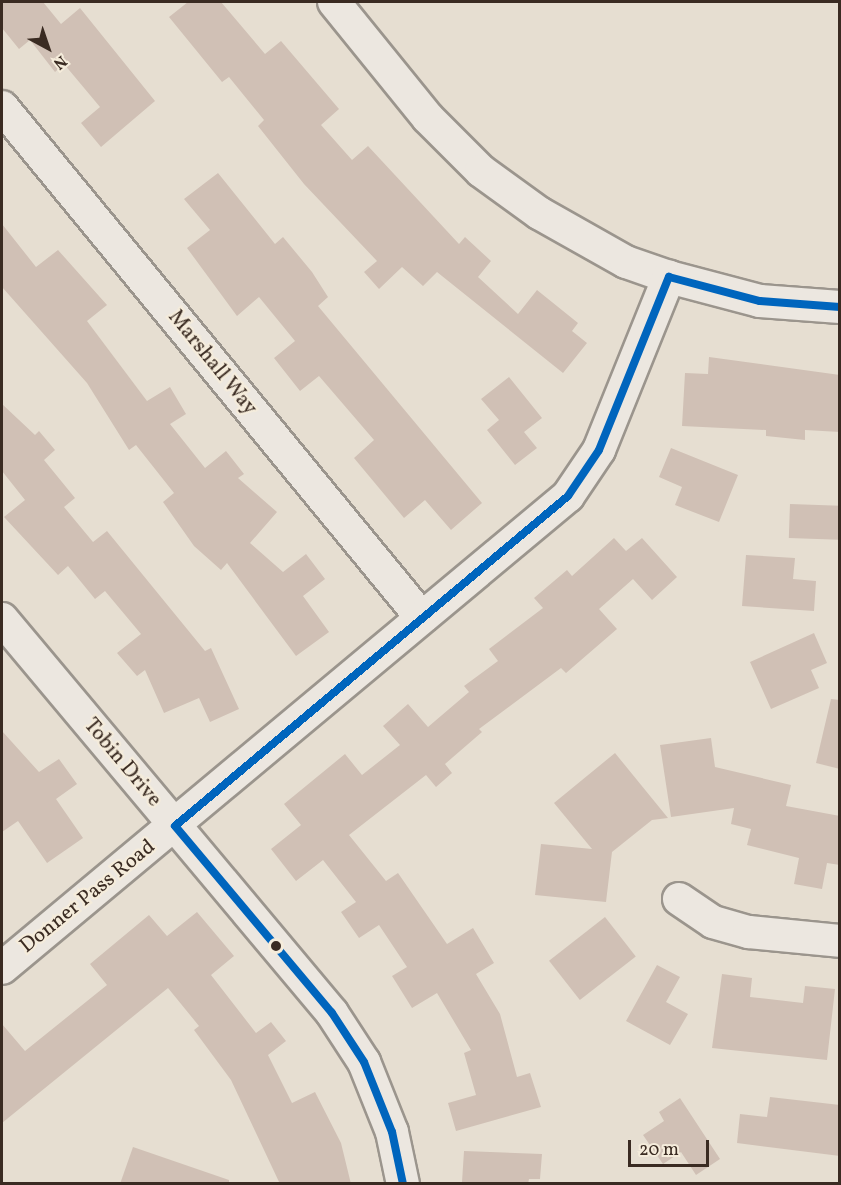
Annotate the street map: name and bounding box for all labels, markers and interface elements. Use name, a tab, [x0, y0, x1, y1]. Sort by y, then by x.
north arrow	[18, 18, 78, 78]
text: N	[48, 50, 71, 74]
street label: Marshall Way	[162, 305, 262, 421]
street label: Tobin Drive	[78, 714, 166, 812]
street label: Donner Pass Road	[15, 835, 161, 959]
unlabelled marker	[270, 940, 282, 952]
scale bar	[631, 1128, 712, 1166]
text: 20 m	[639, 1138, 679, 1163]

